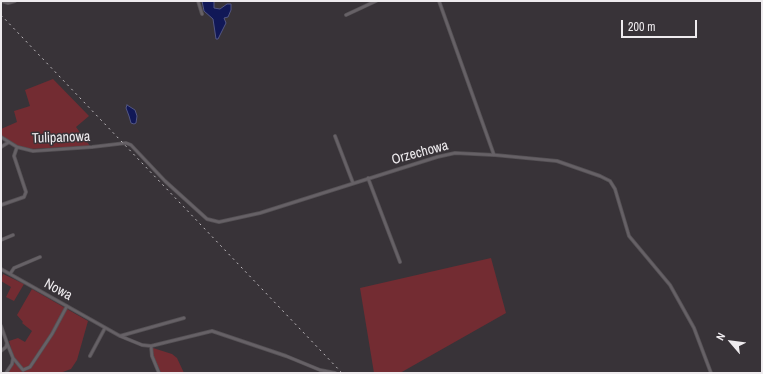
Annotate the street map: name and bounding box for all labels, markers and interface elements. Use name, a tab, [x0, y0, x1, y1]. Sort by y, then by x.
scale bar	[623, 12, 699, 38]
text: 200 m	[628, 19, 655, 35]
street label: Tulipanowa	[32, 129, 90, 147]
street label: Orzechowa	[390, 137, 450, 169]
street label: Nowa	[41, 276, 75, 304]
north arrow	[711, 322, 751, 362]
text: N	[713, 330, 728, 343]

